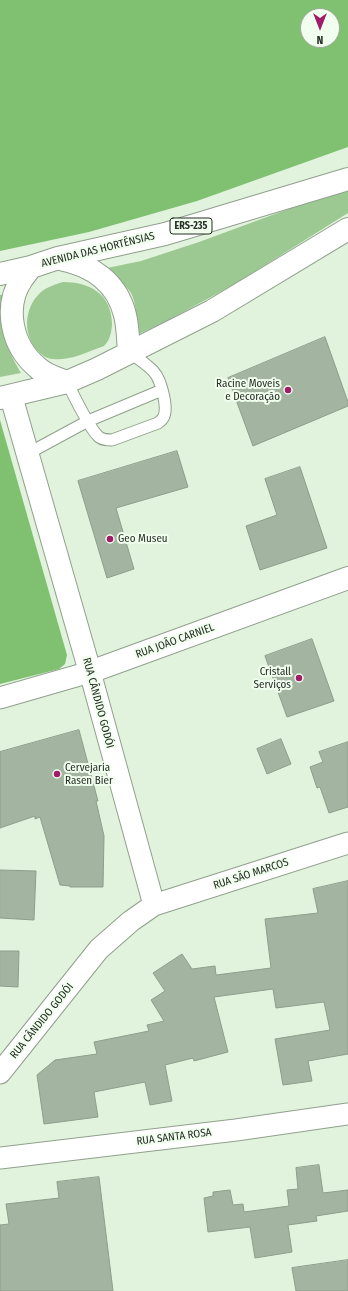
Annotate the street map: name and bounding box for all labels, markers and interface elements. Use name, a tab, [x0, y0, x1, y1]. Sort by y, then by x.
north arrow	[300, 8, 340, 48]
text: N	[317, 33, 323, 46]
road number: ERS-235	[170, 218, 212, 234]
street label: AVENIDA DAS HORTÊNSIAS	[40, 229, 156, 271]
place label: Racine Moveis e Decoração	[216, 377, 280, 403]
marker: Racine Moveis e Decoração	[283, 385, 293, 395]
place label: Geo Museu	[118, 532, 168, 546]
marker: Geo Museu	[105, 534, 115, 544]
street label: RUA JOÃO CARNIEL	[134, 621, 216, 661]
street label: RUA CÂNDIDO GODÓI	[80, 656, 116, 750]
place label: Cristall Serviços	[254, 665, 291, 691]
marker: Cristall Serviços	[294, 673, 304, 683]
place label: Cervejaria Rasen Bier	[65, 761, 113, 787]
marker: Cervejaria Rasen Bier	[52, 769, 62, 779]
street label: RUA SÃO MARCOS	[212, 856, 290, 892]
street label: RUA CÂNDIDO GODÓI	[8, 981, 76, 1061]
street label: RUA SANTA ROSA	[136, 1126, 212, 1148]

